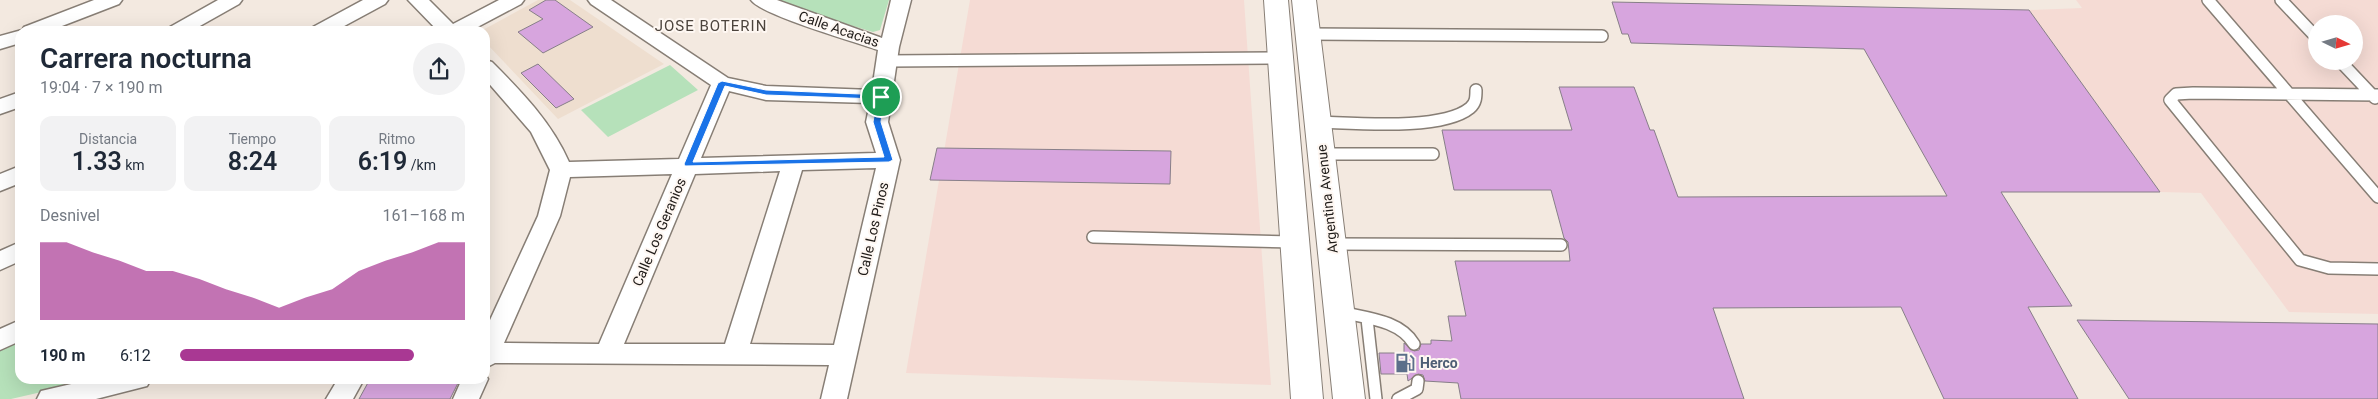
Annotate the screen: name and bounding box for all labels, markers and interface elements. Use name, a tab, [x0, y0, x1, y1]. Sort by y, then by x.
street label: Calle Acacias	[797, 8, 881, 50]
north arrow	[2308, 15, 2362, 70]
map controls	[2308, 15, 2363, 70]
district label: JOSE BOTERIN	[655, 17, 767, 35]
text: Carrera nocturna	[40, 42, 252, 75]
button: share	[413, 43, 465, 95]
pin	[860, 76, 902, 118]
text: 19:04 · 7 × 190 m	[40, 78, 162, 97]
icon: arrive	[867, 83, 895, 111]
text: Distancia	[79, 131, 137, 147]
text: Tiempo	[229, 131, 276, 147]
text: Ritmo	[378, 131, 415, 147]
street label: Argentina Avenue	[1313, 144, 1341, 254]
text: 1.33	[72, 147, 122, 176]
text: 8:24	[228, 147, 277, 176]
text: 6:19	[358, 147, 407, 176]
text: km	[122, 157, 145, 173]
text: /km	[407, 157, 436, 173]
street label: Calle Los Geranios	[629, 175, 689, 289]
street label: Calle Los Pinos	[854, 181, 892, 277]
text: Desnivel	[40, 206, 100, 225]
text: 161–168 m	[383, 206, 465, 225]
text: 190 m	[40, 346, 85, 365]
text: 6:12	[120, 346, 151, 365]
fuel station icon: Herco	[1394, 352, 1416, 374]
place label: Herco	[1420, 355, 1458, 371]

